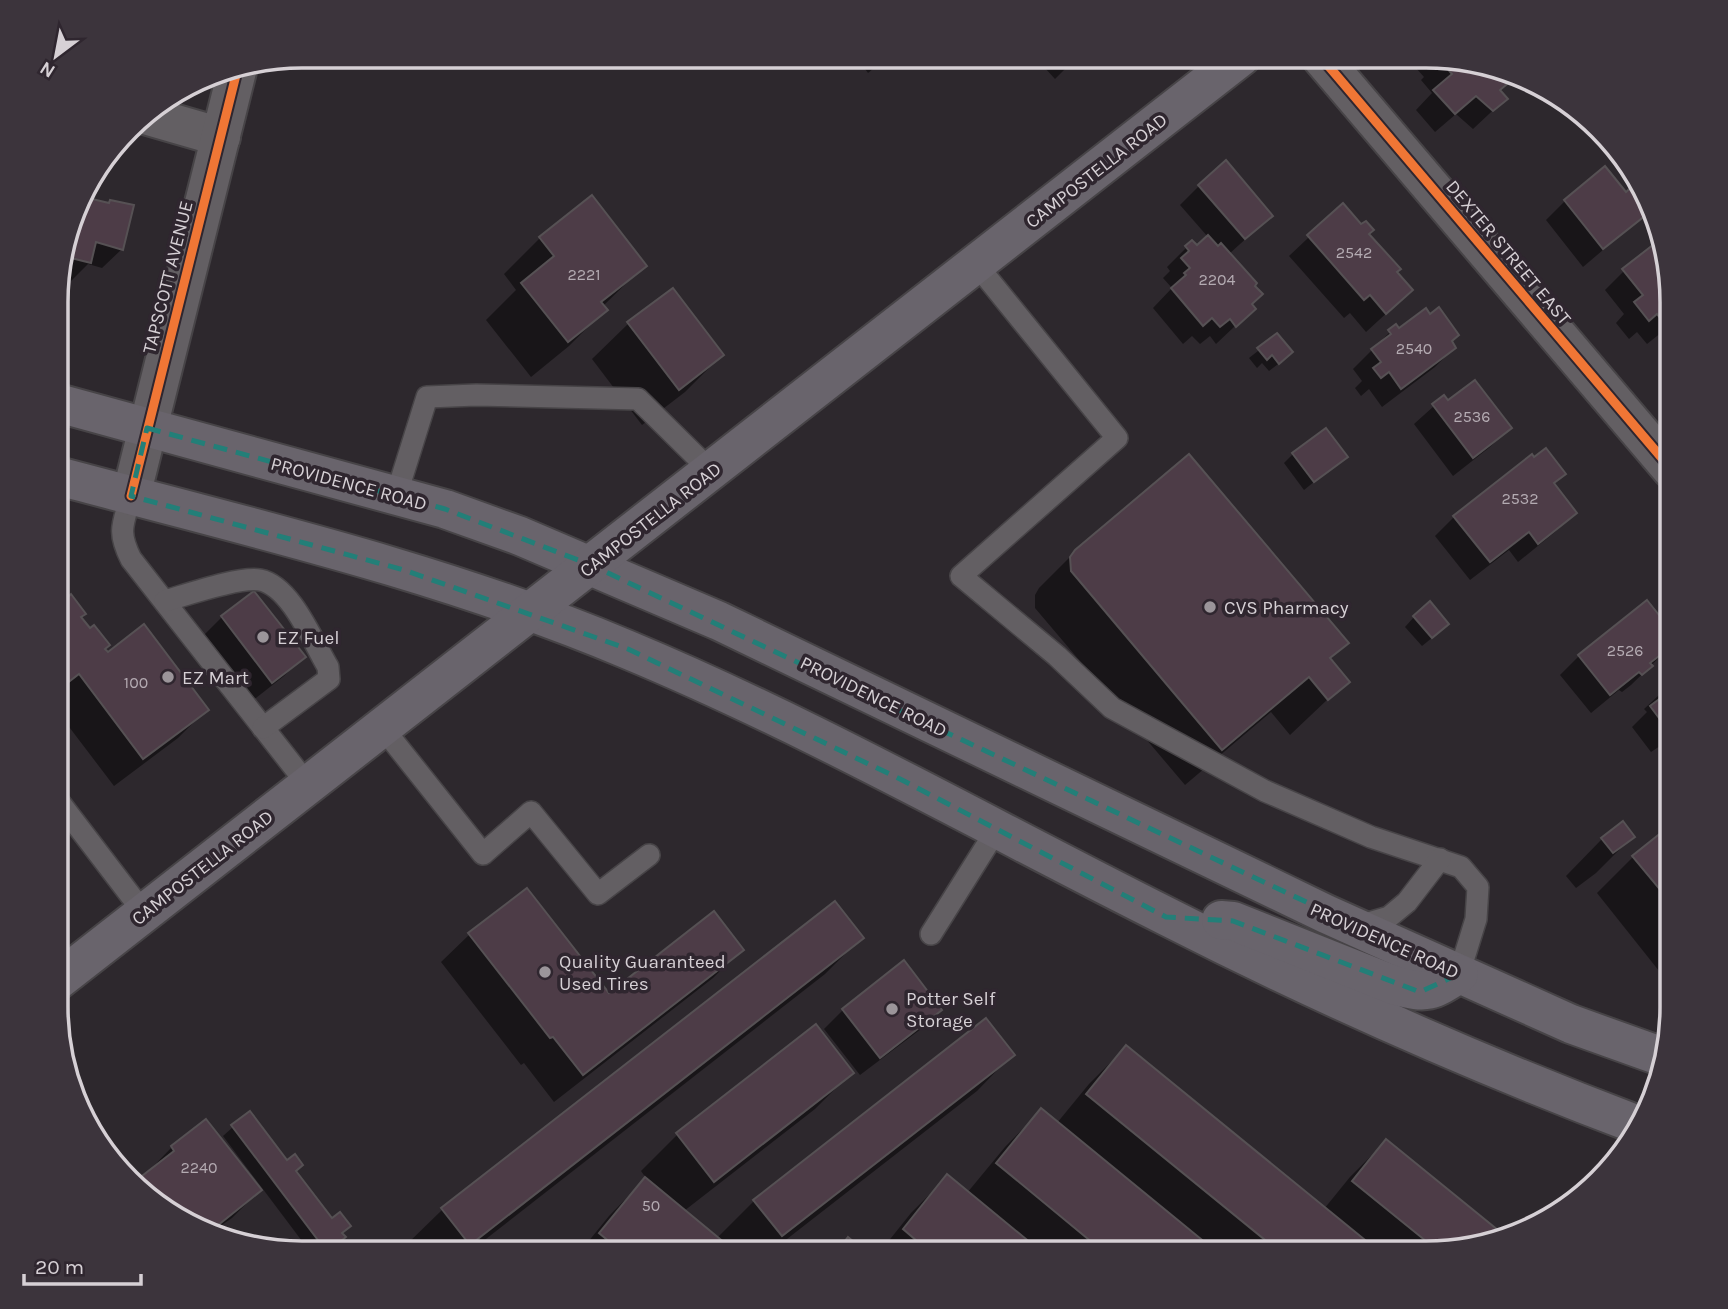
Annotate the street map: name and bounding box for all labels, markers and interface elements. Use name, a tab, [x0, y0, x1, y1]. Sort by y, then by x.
north arrow	[21, 21, 91, 91]
text: N	[36, 57, 59, 83]
street label: CAMPOSTELLA ROAD	[1021, 109, 1172, 233]
street label: DEXTER STREET EAST	[1441, 176, 1576, 330]
street label: TAPSCOTT AVENUE	[138, 198, 198, 356]
house number: 2542	[1336, 243, 1372, 262]
house number: 2221	[567, 265, 601, 284]
house number: 2204	[1199, 270, 1236, 289]
house number: 2540	[1396, 339, 1432, 358]
house number: 2536	[1454, 407, 1490, 426]
street label: PROVIDENCE ROAD	[268, 453, 429, 515]
street label: CAMPOSTELLA ROAD	[575, 458, 726, 582]
house number: 2532	[1501, 489, 1539, 508]
place label: CVS Pharmacy	[1224, 597, 1349, 619]
marker: CVS Pharmacy	[1202, 599, 1218, 615]
place label: EZ Fuel	[277, 627, 340, 649]
marker: EZ Fuel	[255, 629, 271, 645]
house number: 2526	[1607, 641, 1643, 660]
street label: PROVIDENCE ROAD	[797, 652, 951, 742]
place label: EZ Mart	[182, 667, 249, 689]
marker: EZ Mart	[160, 669, 176, 685]
house number: 100	[124, 673, 148, 692]
street label: CAMPOSTELLA ROAD	[127, 806, 278, 930]
street label: PROVIDENCE ROAD	[1307, 898, 1462, 984]
place label: Quality Guaranteed Used Tires	[559, 951, 726, 995]
marker: Quality Guaranteed Used Tires	[537, 964, 553, 980]
place label: Potter Self Storage	[906, 988, 996, 1032]
marker: Potter Self Storage	[884, 1001, 900, 1017]
house number: 2240	[181, 1158, 217, 1177]
house number: 50	[642, 1196, 660, 1215]
scale bar	[24, 1242, 142, 1286]
text: 20 m	[35, 1255, 84, 1279]

